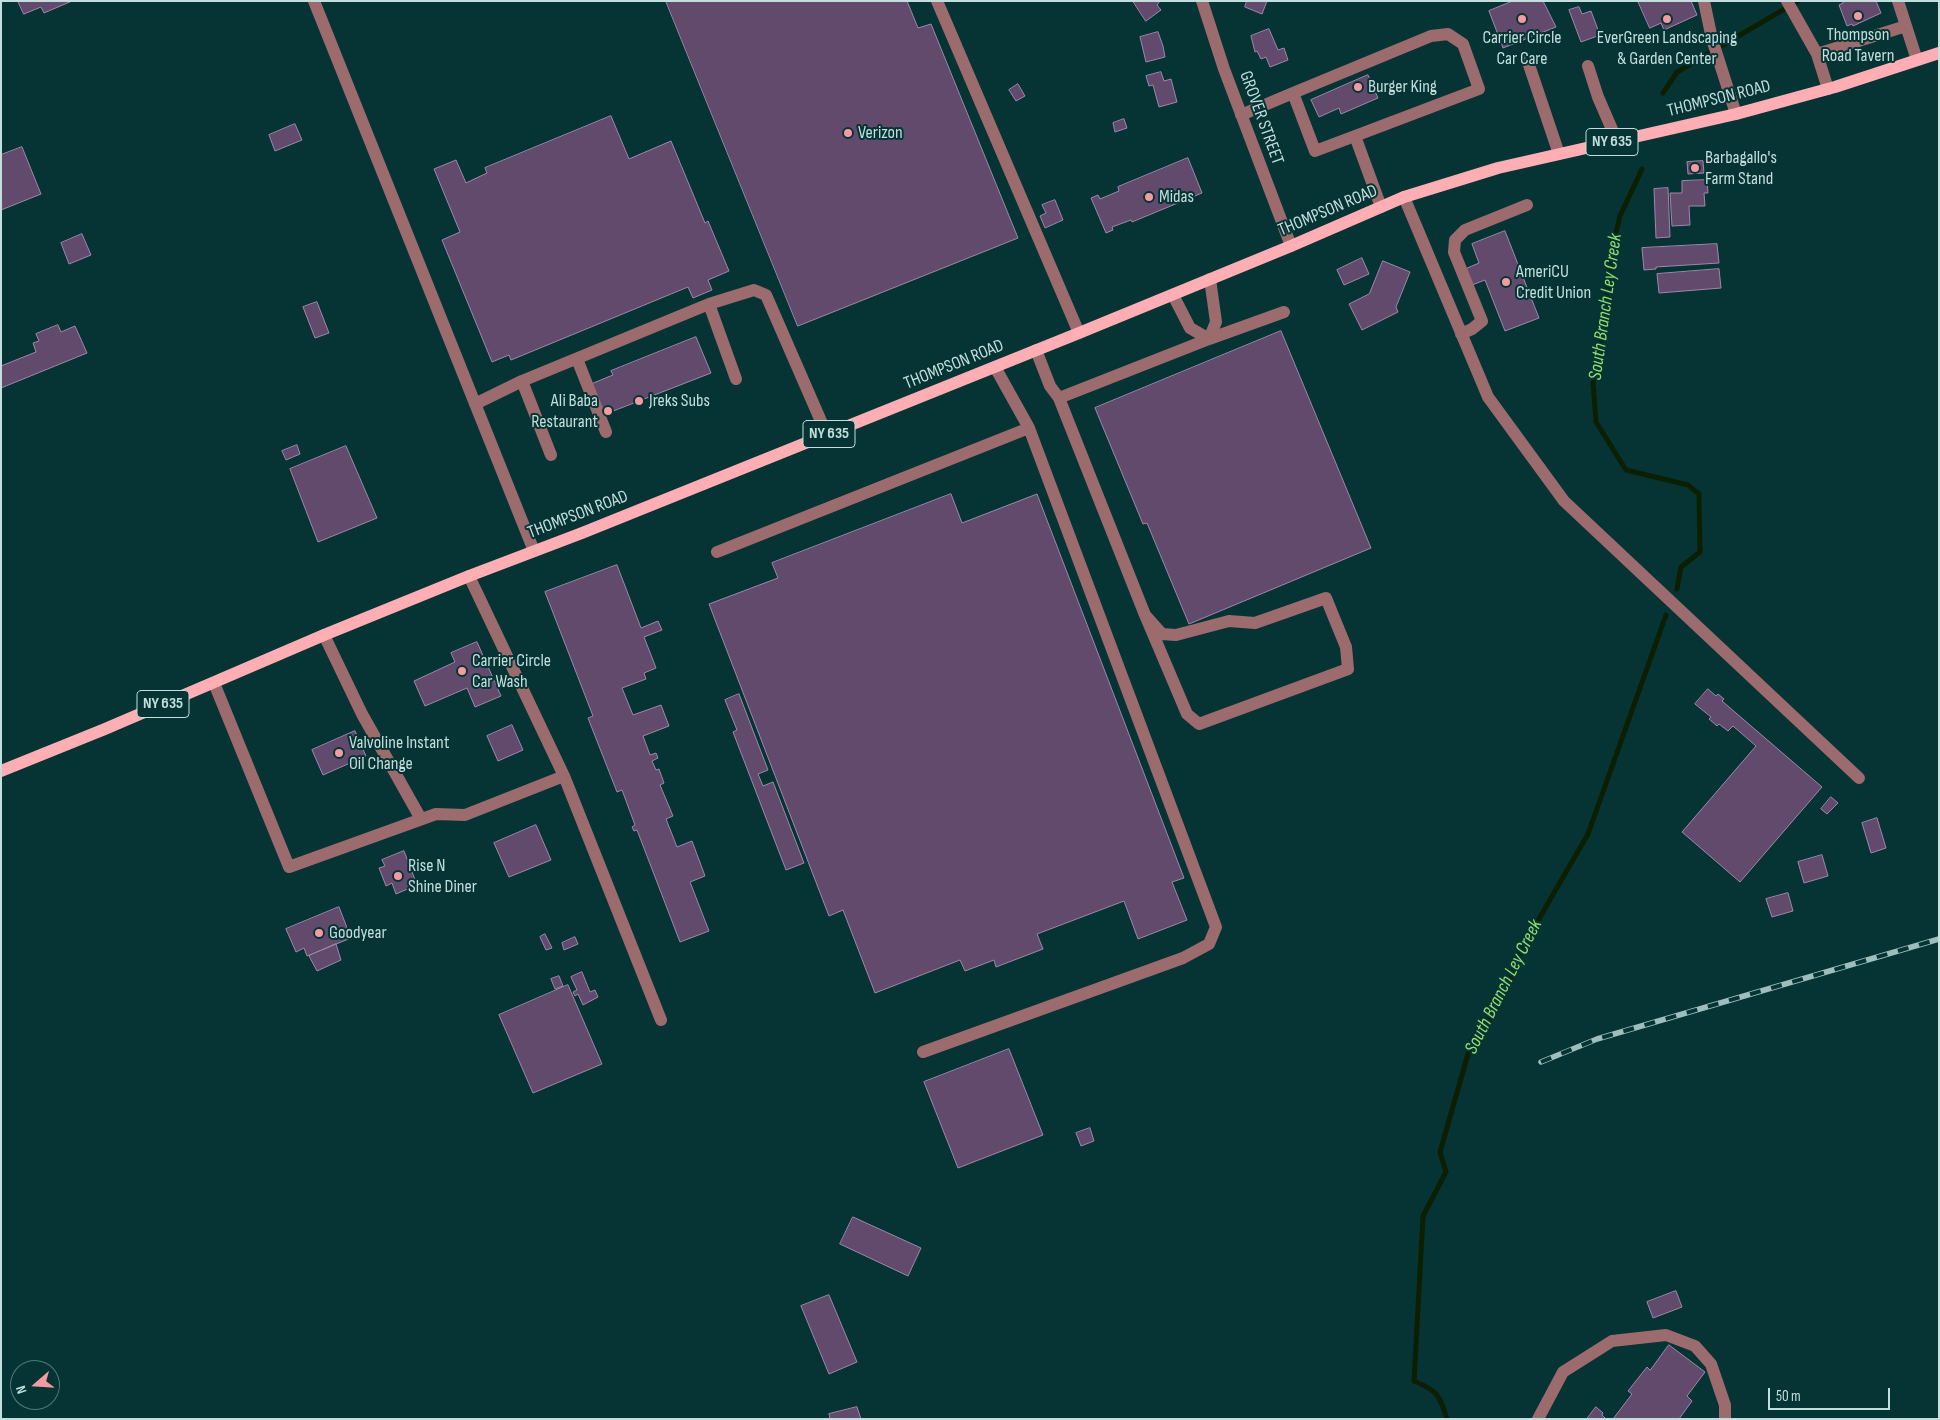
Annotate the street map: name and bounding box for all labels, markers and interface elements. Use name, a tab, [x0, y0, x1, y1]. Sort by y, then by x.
marker: Thompson Road Tavern	[1852, 10, 1864, 22]
marker: Carrier Circle Car Care	[1516, 13, 1528, 25]
marker: EverGreen Landscaping & Garden Center	[1661, 13, 1673, 25]
place label: Thompson Road Tavern	[1822, 24, 1894, 66]
place label: Carrier Circle Car Care	[1482, 27, 1562, 70]
place label: EverGreen Landscaping & Garden Center	[1597, 27, 1737, 70]
street label: GROVER STREET	[1234, 68, 1288, 168]
place label: Burger King	[1368, 76, 1437, 98]
street label: THOMPSON ROAD	[1665, 76, 1773, 122]
marker: Burger King	[1352, 81, 1364, 93]
place label: Verizon	[858, 122, 903, 144]
marker: Verizon	[842, 127, 854, 139]
road number: NY 635	[1586, 128, 1638, 156]
place label: Barbagallo's Farm Stand	[1705, 147, 1777, 190]
marker: Barbagallo's Farm Stand	[1689, 162, 1701, 174]
street label: THOMPSON ROAD	[1275, 180, 1381, 242]
place label: Midas	[1159, 186, 1194, 208]
marker: Midas	[1143, 191, 1155, 203]
water label: South Branch Ley Creek	[1584, 232, 1628, 382]
place label: AmeriCU Credit Union	[1516, 261, 1591, 304]
marker: AmeriCU Credit Union	[1500, 276, 1512, 288]
street label: THOMPSON ROAD	[901, 335, 1007, 395]
place label: Ali Baba Restaurant	[531, 390, 598, 432]
place label: Jreks Subs	[649, 390, 710, 412]
marker: Jreks Subs	[633, 395, 645, 407]
marker: Ali Baba Restaurant	[602, 405, 614, 417]
road number: NY 635	[803, 420, 855, 448]
street label: THOMPSON ROAD	[525, 486, 631, 544]
place label: Carrier Circle Car Wash	[472, 650, 551, 692]
marker: Carrier Circle Car Wash	[456, 665, 468, 677]
road number: NY 635	[137, 691, 189, 718]
place label: Valvoline Instant Oil Change	[349, 732, 449, 774]
marker: Valvoline Instant Oil Change	[333, 747, 345, 759]
place label: Rise N Shine Diner	[408, 855, 477, 898]
marker: Rise N Shine Diner	[392, 870, 404, 882]
water label: South Branch Ley Creek	[1460, 916, 1548, 1058]
place label: Goodyear	[329, 922, 387, 944]
marker: Goodyear	[313, 927, 325, 939]
north arrow	[10, 1360, 60, 1410]
scale bar	[1770, 1378, 1892, 1410]
text: N	[12, 1383, 31, 1396]
text: 50 m	[1776, 1387, 1801, 1406]

